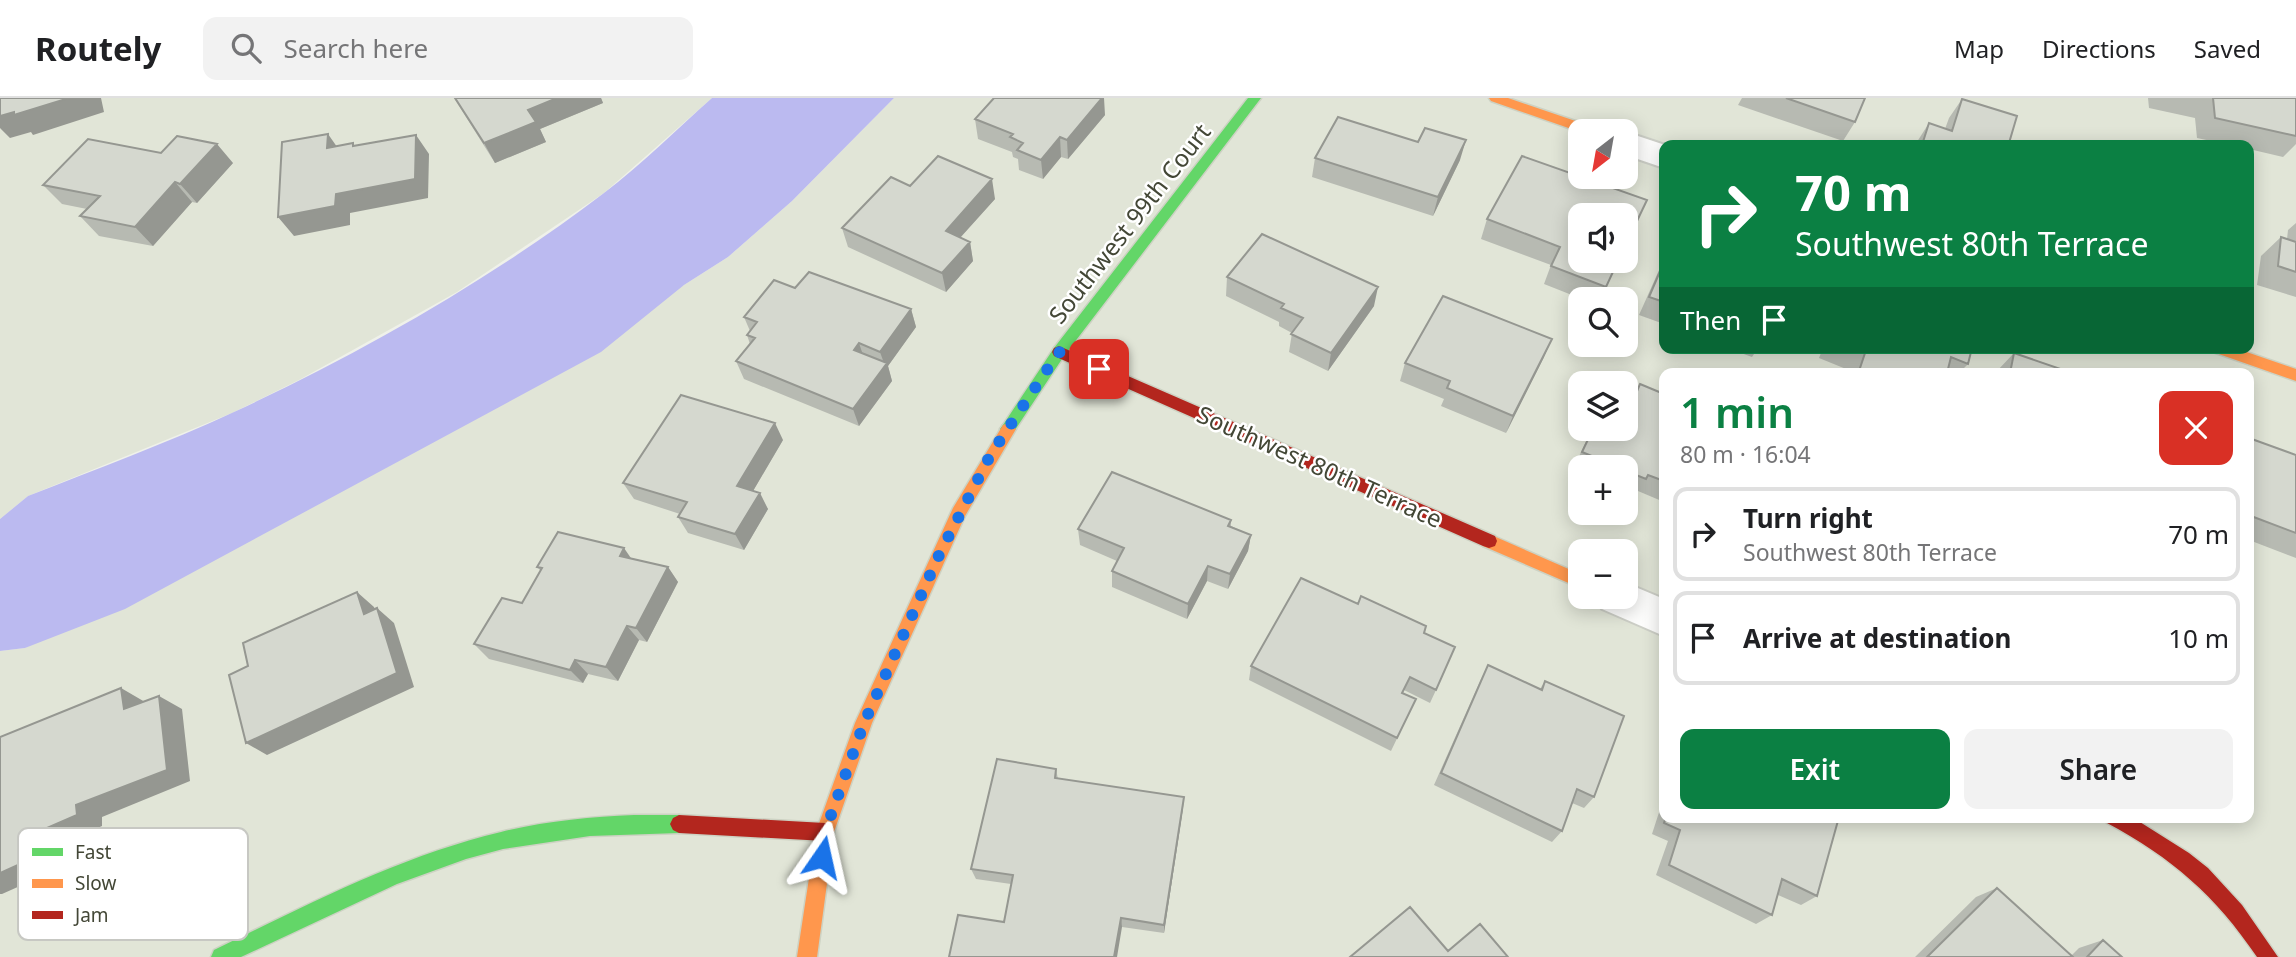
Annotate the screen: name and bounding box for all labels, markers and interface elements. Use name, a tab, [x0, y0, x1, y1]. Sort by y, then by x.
search box	[203, 17, 693, 80]
text: Routely	[35, 26, 161, 71]
icon: search	[227, 29, 265, 67]
text: Search here	[283, 30, 428, 66]
text: Map	[1954, 32, 2004, 65]
text: Directions	[2042, 32, 2156, 65]
text: Saved	[2194, 32, 2261, 65]
street label: Southwest 99th Court	[1041, 116, 1218, 330]
north arrow	[1568, 119, 1638, 189]
map controls	[1568, 119, 1638, 609]
text: 70 m	[1795, 159, 1912, 225]
icon: right	[1680, 168, 1771, 259]
button: sound	[1568, 203, 1638, 273]
text: Southwest 80th Terrace	[1795, 222, 2148, 265]
button: search	[1568, 287, 1638, 357]
icon: arrive	[1755, 301, 1793, 339]
text: Then	[1680, 302, 1741, 338]
pin	[1069, 339, 1129, 399]
icon: arrive	[1080, 350, 1118, 388]
button: layers	[1568, 371, 1638, 441]
text: 1 min	[1680, 383, 1794, 440]
button: close	[2159, 391, 2233, 465]
street label: Southwest 80th Terrace	[1192, 397, 1448, 535]
text: 80 m · 16:04	[1680, 438, 1811, 470]
button: +	[1568, 455, 1638, 525]
text: Turn right	[1743, 500, 1873, 536]
icon: right	[1684, 515, 1722, 553]
text: 70 m	[2168, 516, 2229, 552]
text: Southwest 80th Terrace	[1743, 536, 1997, 568]
button: −	[1568, 539, 1638, 609]
icon: arrive	[1684, 619, 1722, 657]
text: Arrive at destination	[1743, 620, 2012, 656]
text: 10 m	[2168, 620, 2229, 656]
button: Exit	[1680, 729, 1950, 809]
button: Share	[1964, 729, 2233, 809]
position arrow	[785, 820, 859, 894]
legend	[18, 828, 248, 940]
text: Fast	[75, 839, 112, 865]
text: Slow	[75, 870, 116, 896]
text: Jam	[73, 902, 109, 928]

